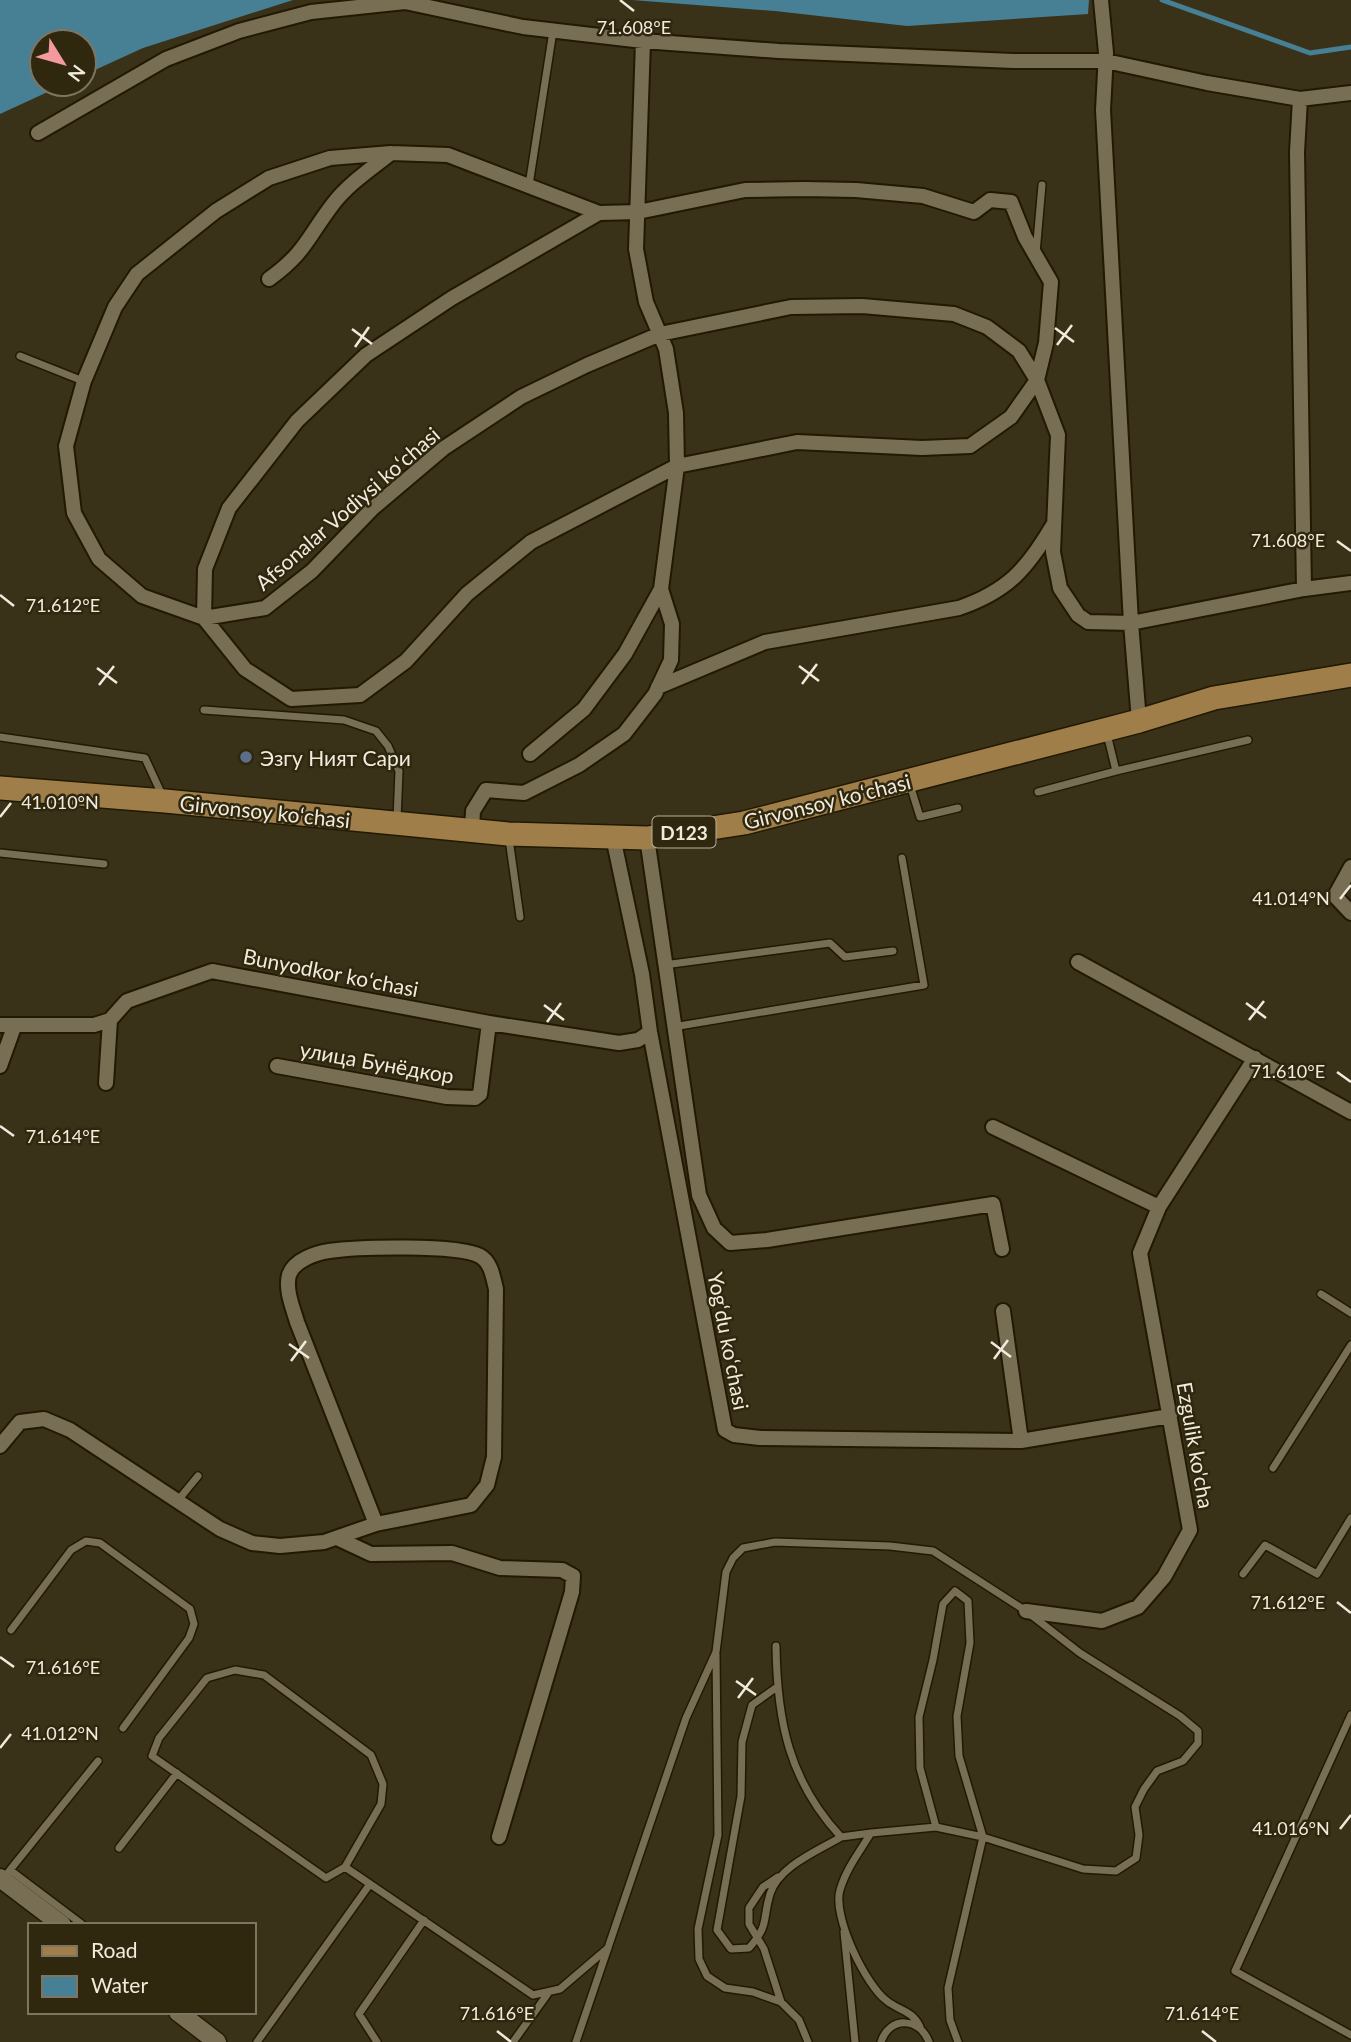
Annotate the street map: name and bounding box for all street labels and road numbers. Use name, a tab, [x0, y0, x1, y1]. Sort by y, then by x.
street label: Afsonalar Vodiysi koʻchasi	[250, 421, 444, 595]
street label: Girvonsoy koʻchasi	[741, 768, 913, 834]
street label: Girvonsoy koʻchasi	[179, 790, 351, 832]
road number: D123	[652, 817, 716, 848]
street label: Bunyodkor koʻchasi	[241, 943, 421, 1001]
street label: улица Бунёдкор	[298, 1036, 456, 1088]
street label: Yogʻdu koʻchasi	[703, 1270, 755, 1412]
street label: Ezgulik ko'cha	[1173, 1380, 1219, 1510]

